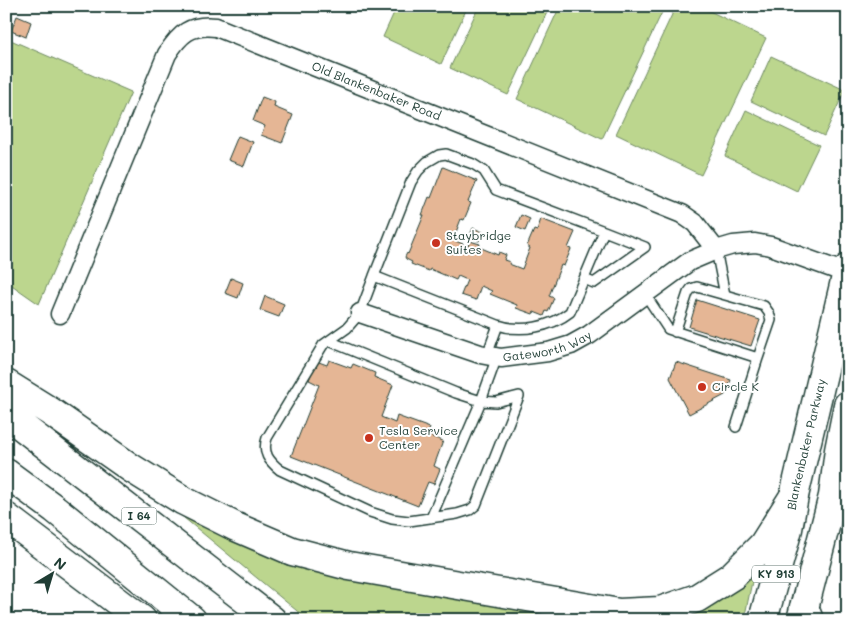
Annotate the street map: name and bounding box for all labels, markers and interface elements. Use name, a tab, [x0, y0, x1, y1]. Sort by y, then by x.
street label: Old Blankenbaker Road	[310, 57, 444, 124]
place label: Staybridge Suites	[446, 227, 511, 257]
marker: Staybridge Suites	[430, 237, 442, 249]
street label: Gateworth Way	[502, 326, 594, 365]
street label: Blankenbaker Parkway	[783, 377, 829, 511]
place label: Circle K	[712, 378, 760, 394]
marker: Circle K	[696, 381, 708, 393]
place label: Tesla Service Center	[379, 422, 458, 452]
marker: Tesla Service Center	[363, 432, 375, 444]
road number: I 64	[122, 508, 156, 524]
north arrow	[28, 548, 78, 598]
text: N	[50, 553, 70, 574]
road number: KY 913	[752, 566, 800, 582]

